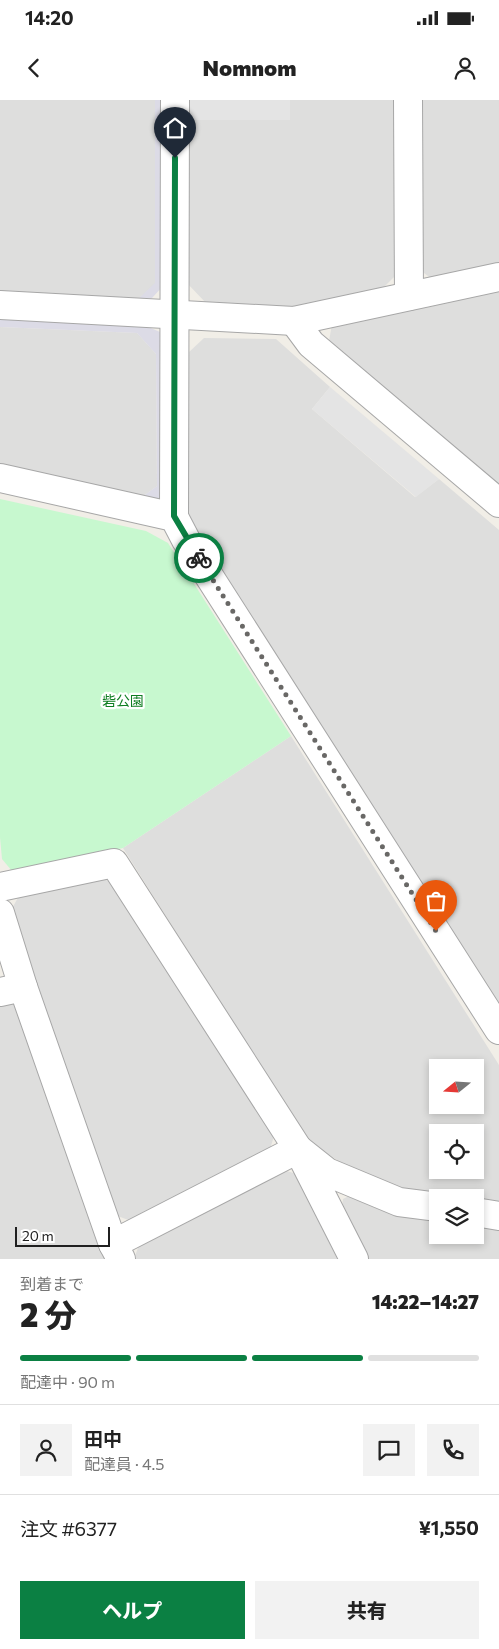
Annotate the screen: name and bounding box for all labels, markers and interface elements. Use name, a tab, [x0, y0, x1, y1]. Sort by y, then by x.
text: 14:20	[25, 6, 74, 29]
icon: back	[20, 54, 48, 82]
text: Nomnom	[203, 54, 296, 81]
icon: person	[451, 54, 479, 82]
pin	[154, 107, 196, 158]
icon: home	[161, 114, 189, 142]
courier	[174, 533, 224, 583]
icon: bike	[185, 544, 213, 572]
park label: 砦公園	[102, 692, 144, 709]
pin	[415, 880, 457, 931]
icon: bag	[422, 887, 450, 915]
north arrow	[429, 1059, 484, 1114]
map controls	[429, 1059, 484, 1244]
button: locate	[429, 1124, 484, 1179]
button: layers	[429, 1189, 484, 1244]
scale bar	[15, 1224, 110, 1247]
text: 20 m	[22, 1227, 54, 1244]
text: 到着まで	[20, 1274, 84, 1293]
text: 14:22–14:27	[372, 1290, 479, 1313]
text: 2 分	[20, 1294, 77, 1334]
text: 配達中 · 90 m	[20, 1372, 115, 1391]
button: person	[20, 1424, 72, 1476]
button: chat	[363, 1424, 415, 1476]
button: phone	[427, 1424, 479, 1476]
text: 田中	[84, 1427, 122, 1450]
text: 配達員 · 4.5	[84, 1454, 164, 1473]
text: ¥1,550	[419, 1516, 479, 1539]
text: 注文 #6377	[20, 1517, 117, 1540]
button: ヘルプ	[20, 1581, 245, 1639]
button: 共有	[255, 1581, 479, 1639]

